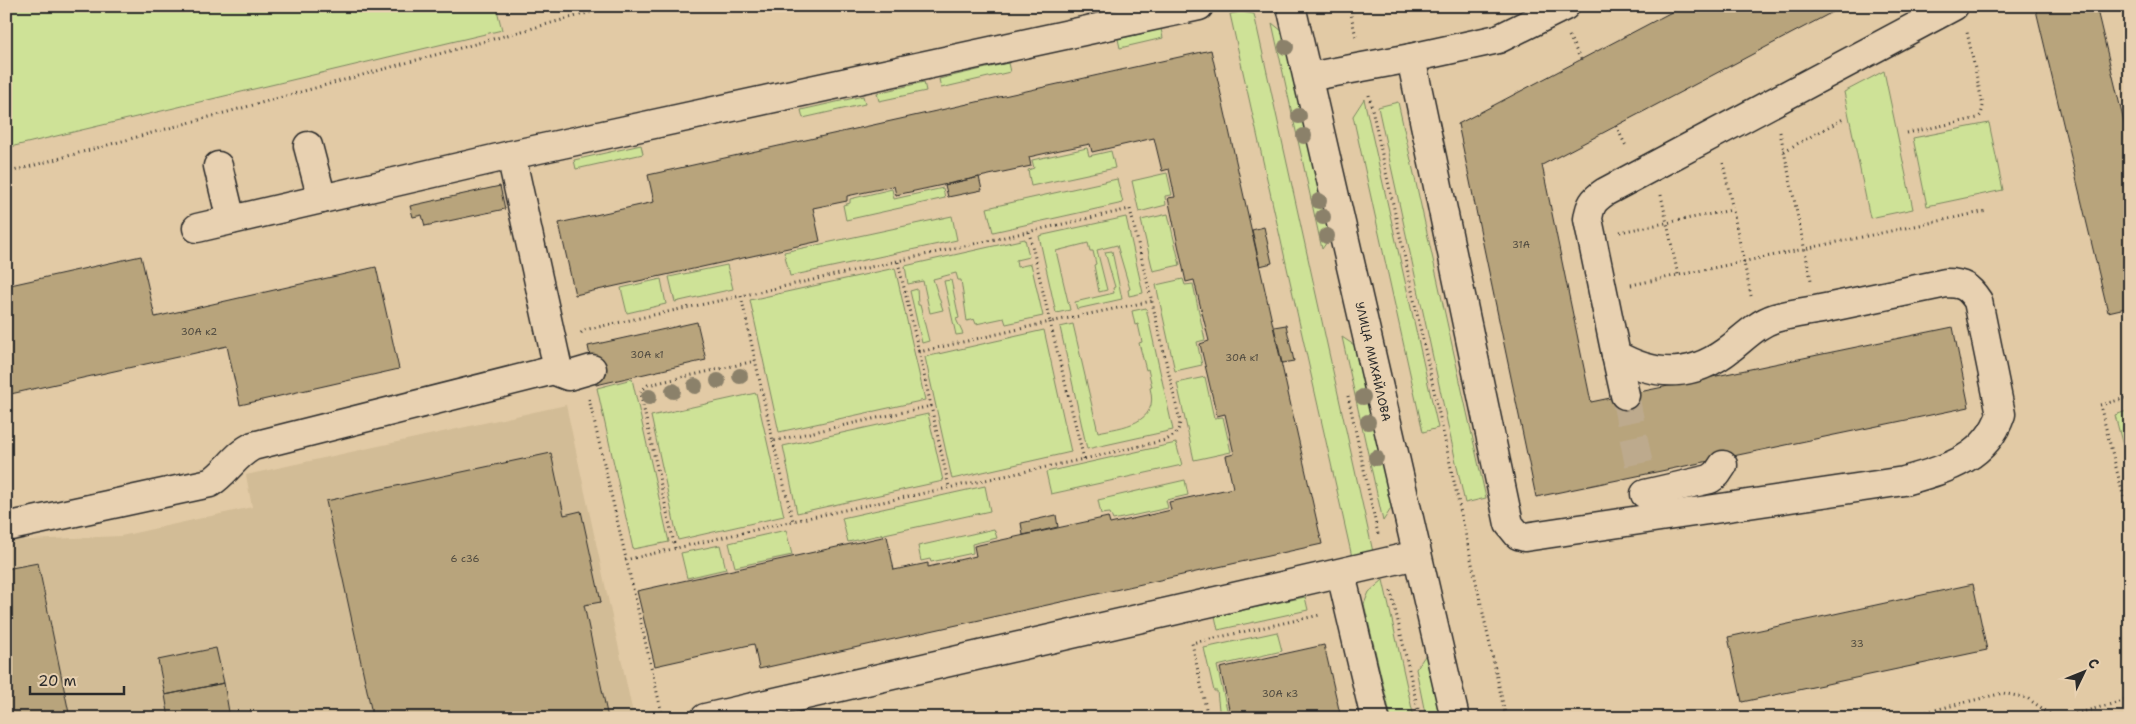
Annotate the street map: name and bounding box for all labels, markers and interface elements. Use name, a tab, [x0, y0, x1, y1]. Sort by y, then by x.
house number: 31А	[1512, 238, 1530, 251]
street label: УЛИЦА МИХАЙЛОВА	[1351, 300, 1395, 423]
house number: 30А к2	[181, 325, 217, 338]
house number: 30А к1	[630, 348, 664, 361]
house number: 30А к1	[1225, 351, 1259, 364]
house number: 6 с36	[451, 552, 479, 565]
house number: 33	[1850, 637, 1864, 650]
north arrow	[2058, 646, 2108, 696]
text: С	[2084, 654, 2103, 672]
scale bar	[30, 664, 124, 696]
text: 20 m	[38, 671, 77, 691]
house number: 30А к3	[1262, 687, 1298, 700]

